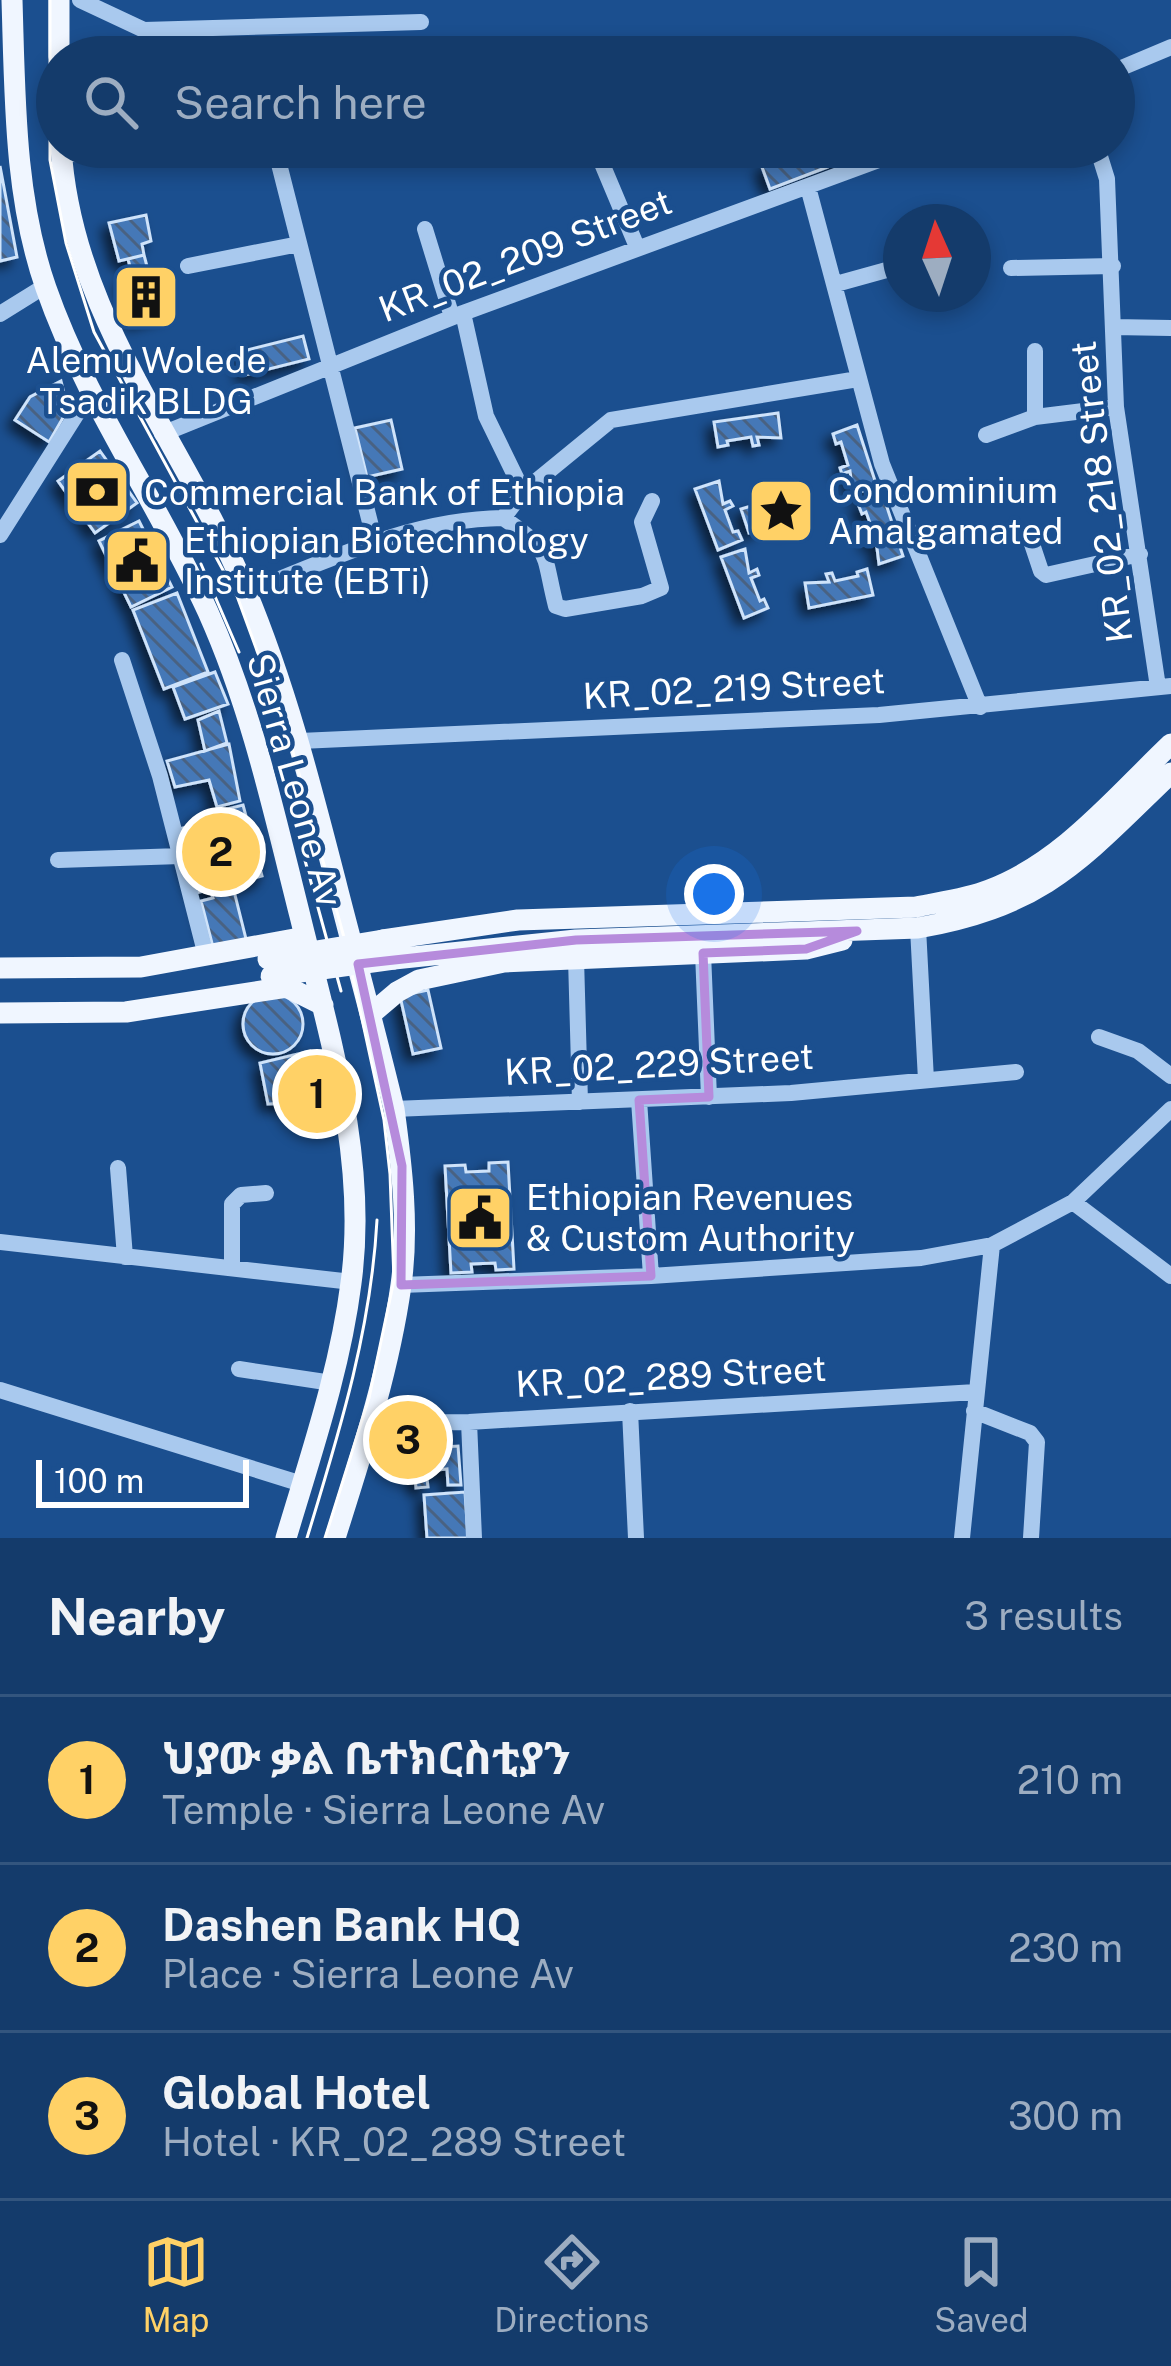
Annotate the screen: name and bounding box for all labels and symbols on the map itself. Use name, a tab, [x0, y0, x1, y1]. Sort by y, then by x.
street label: KR_02_209 Street	[373, 180, 677, 330]
north arrow	[883, 204, 991, 312]
building icon: Alemu Wolede Tsadik BLDG	[111, 262, 181, 332]
place label: Alemu Wolede Tsadik BLDG	[25, 339, 267, 422]
street label: KR_02_218 Street	[1062, 339, 1140, 645]
bank icon: Commercial Bank of Ethiopia	[62, 457, 132, 527]
place label: Condominium Amalgamated	[828, 469, 1063, 552]
place label: Commercial Bank of Ethiopia	[144, 471, 625, 513]
place icon: Condominium Amalgamated	[746, 476, 816, 546]
place label: Ethiopian Biotechnology Institute (EBTi)	[184, 519, 589, 602]
public building icon: Ethiopian Biotechnology Institute (EBTi)	[102, 526, 172, 596]
street label: Sierra Leone Av	[239, 648, 351, 912]
street label: KR_02_219 Street	[582, 659, 886, 717]
pin: 2	[182, 807, 260, 897]
your location	[684, 864, 744, 924]
street label: KR_02_229 Street	[503, 1035, 815, 1093]
pin: 1	[278, 1049, 356, 1139]
place label: Ethiopian Revenues & Custom Authority	[526, 1176, 855, 1259]
public building icon: Ethiopian Revenues & Custom Authority	[445, 1183, 515, 1253]
street label: KR_02_289 Street	[515, 1347, 827, 1405]
pin: 3	[369, 1395, 447, 1485]
scale bar	[36, 1454, 249, 1507]

